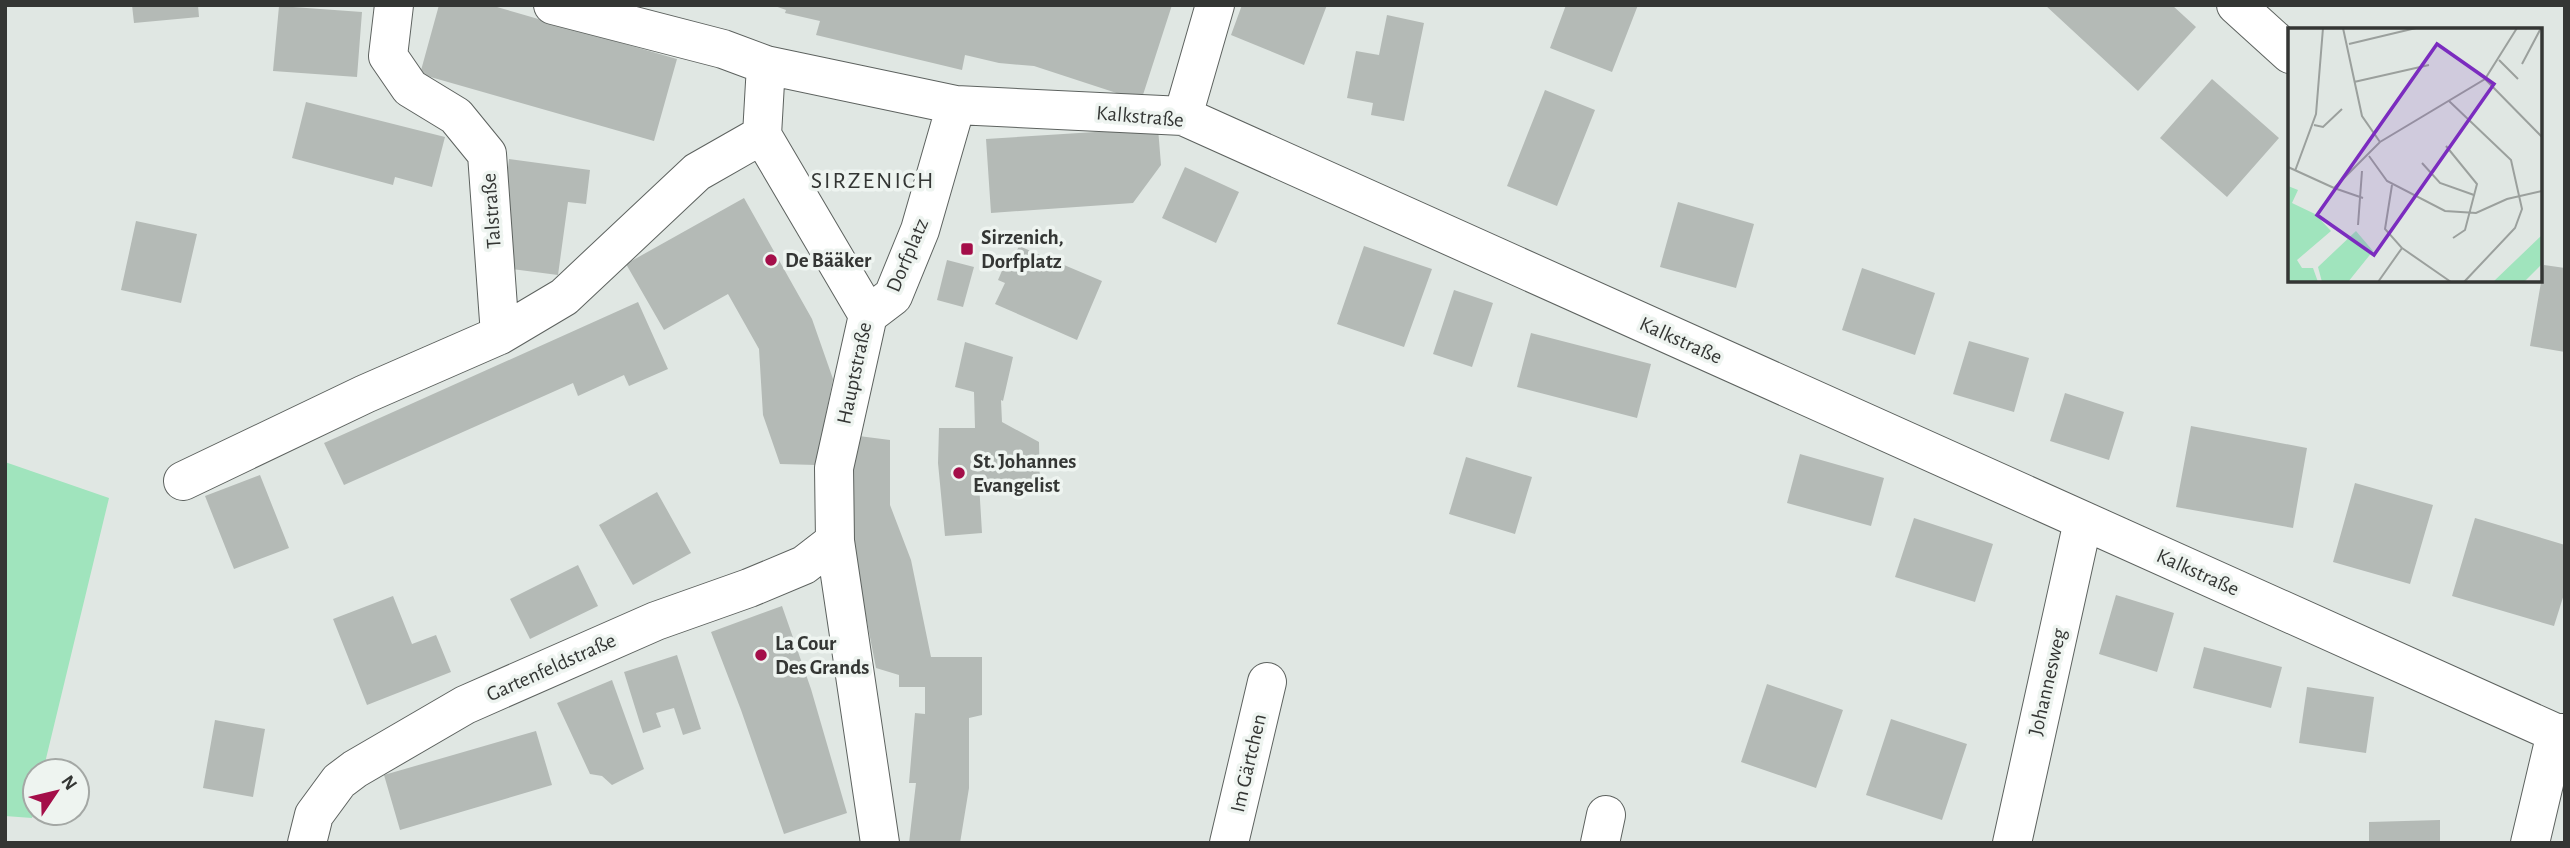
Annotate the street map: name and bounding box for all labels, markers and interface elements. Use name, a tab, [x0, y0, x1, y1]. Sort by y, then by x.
inset map	[2288, 28, 2542, 282]
street label: Kalkstraße	[1095, 102, 1185, 131]
district label: SIRZENICH	[811, 169, 935, 193]
street label: Talstraße	[478, 172, 505, 250]
street label: Dorfplatz	[883, 215, 932, 295]
place label: Sirzenich, Dorfplatz	[981, 227, 1064, 272]
marker: Sirzenich, Dorfplatz	[959, 241, 975, 257]
place label: De Bääker	[785, 250, 872, 271]
marker: De Bääker	[763, 252, 779, 268]
street label: Kalkstraße	[1636, 313, 1725, 368]
street label: Hauptstraße	[833, 320, 876, 426]
place label: St. Johannes Evangelist	[973, 451, 1076, 496]
marker: St. Johannes Evangelist	[951, 465, 967, 481]
street label: Kalkstraße	[2153, 545, 2242, 600]
street label: Johannesweg	[2025, 626, 2070, 738]
street label: Gartenfeldstraße	[483, 630, 619, 705]
place label: La Cour Des Grands	[775, 633, 869, 678]
marker: La Cour Des Grands	[753, 647, 769, 663]
street label: Im Gärtchen	[1227, 712, 1270, 814]
north arrow	[21, 757, 91, 827]
text: N	[57, 772, 80, 794]

